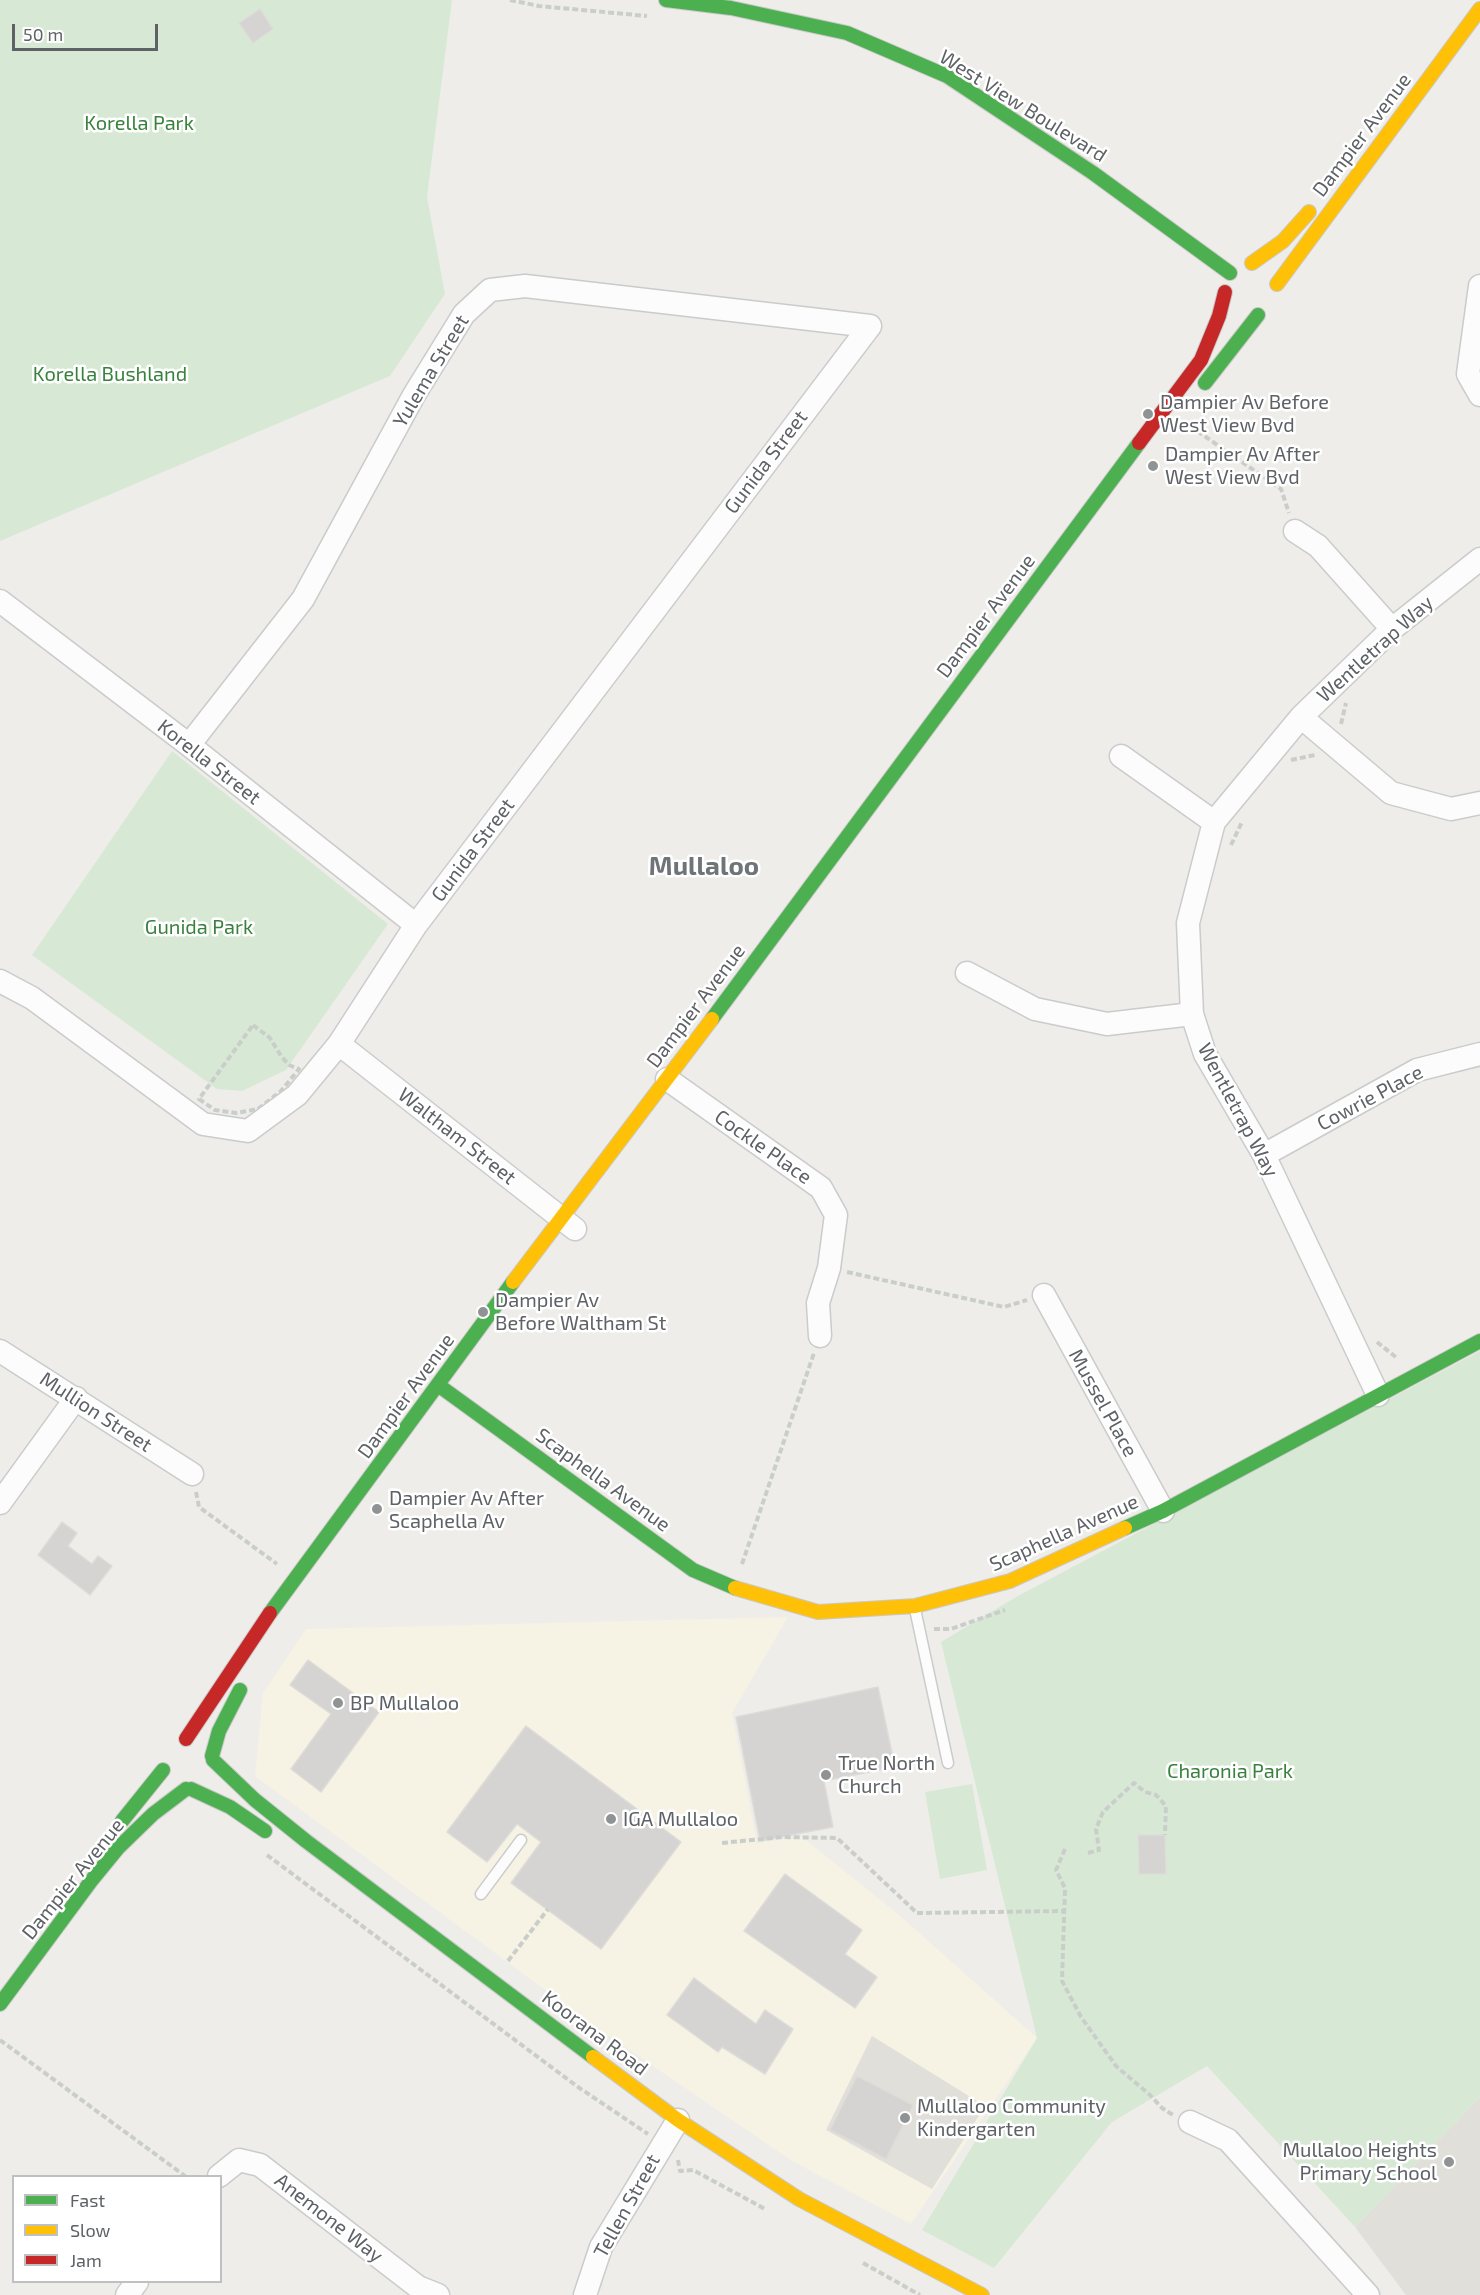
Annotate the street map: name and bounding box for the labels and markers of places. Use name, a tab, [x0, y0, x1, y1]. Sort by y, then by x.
place label: Dampier Av Before West View Bvd	[1160, 390, 1329, 437]
marker: Dampier Av Before West View Bvd	[1141, 407, 1155, 421]
place label: Dampier Av After West View Bvd	[1165, 442, 1320, 489]
marker: Dampier Av After West View Bvd	[1146, 459, 1160, 473]
place label: Dampier Av Before Waltham St	[495, 1288, 666, 1335]
marker: Dampier Av Before Waltham St	[476, 1305, 490, 1319]
place label: Dampier Av After Scaphella Av	[389, 1486, 544, 1533]
marker: Dampier Av After Scaphella Av	[370, 1502, 384, 1516]
place label: BP Mullaloo	[350, 1691, 459, 1715]
marker: BP Mullaloo	[331, 1696, 345, 1710]
place label: True North Church	[838, 1751, 935, 1798]
marker: True North Church	[819, 1768, 833, 1782]
place label: IGA Mullaloo	[623, 1807, 738, 1831]
marker: IGA Mullaloo	[604, 1812, 618, 1826]
place label: Mullaloo Community Kindergarten	[917, 2094, 1106, 2141]
marker: Mullaloo Community Kindergarten	[898, 2111, 912, 2125]
place label: Mullaloo Heights Primary School	[1282, 2138, 1437, 2185]
marker: Mullaloo Heights Primary School	[1442, 2155, 1456, 2169]

